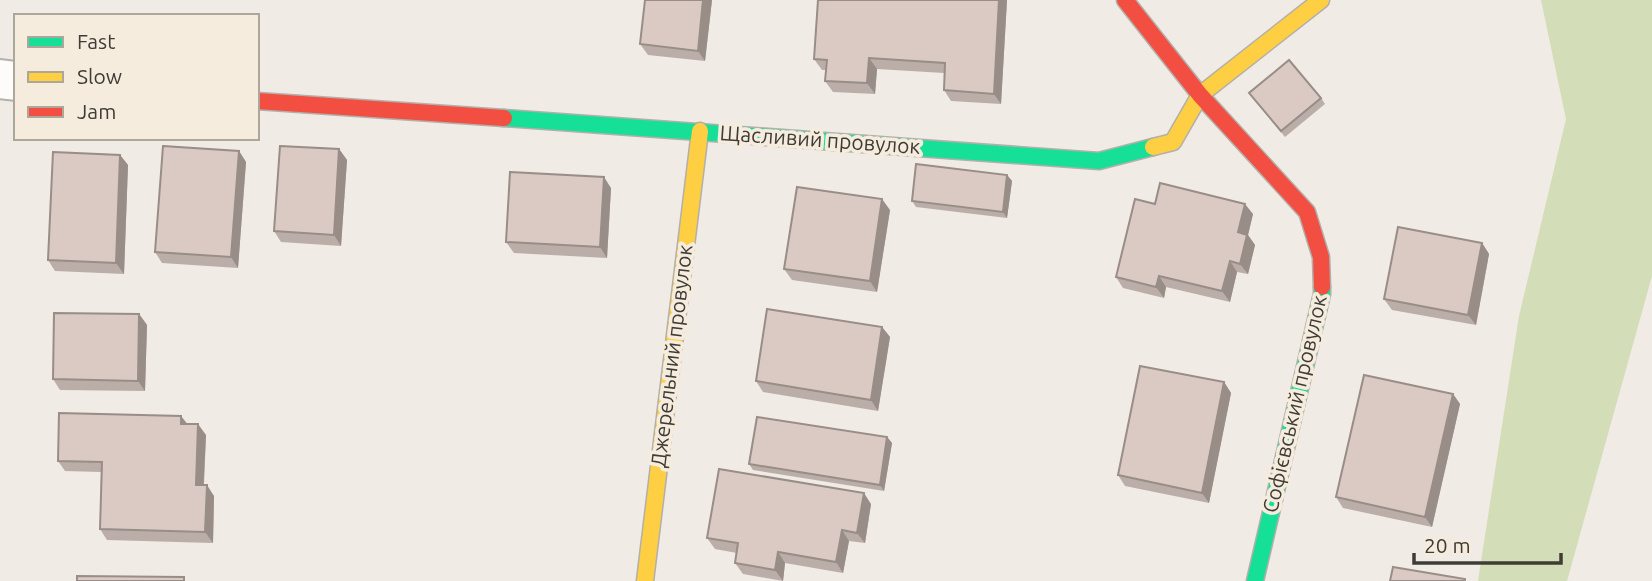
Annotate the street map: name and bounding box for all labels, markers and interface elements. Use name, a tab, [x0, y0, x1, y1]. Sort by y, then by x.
legend	[14, 14, 259, 140]
text: Fast	[77, 29, 115, 53]
text: Slow	[77, 64, 122, 88]
text: Jam	[77, 99, 116, 123]
street label: Щасливий провулок	[719, 120, 921, 158]
street label: Джерельний провулок	[645, 243, 697, 469]
street label: Софієвський провулок	[1257, 293, 1331, 515]
scale bar	[1414, 522, 1561, 566]
text: 20 m	[1424, 533, 1471, 557]

